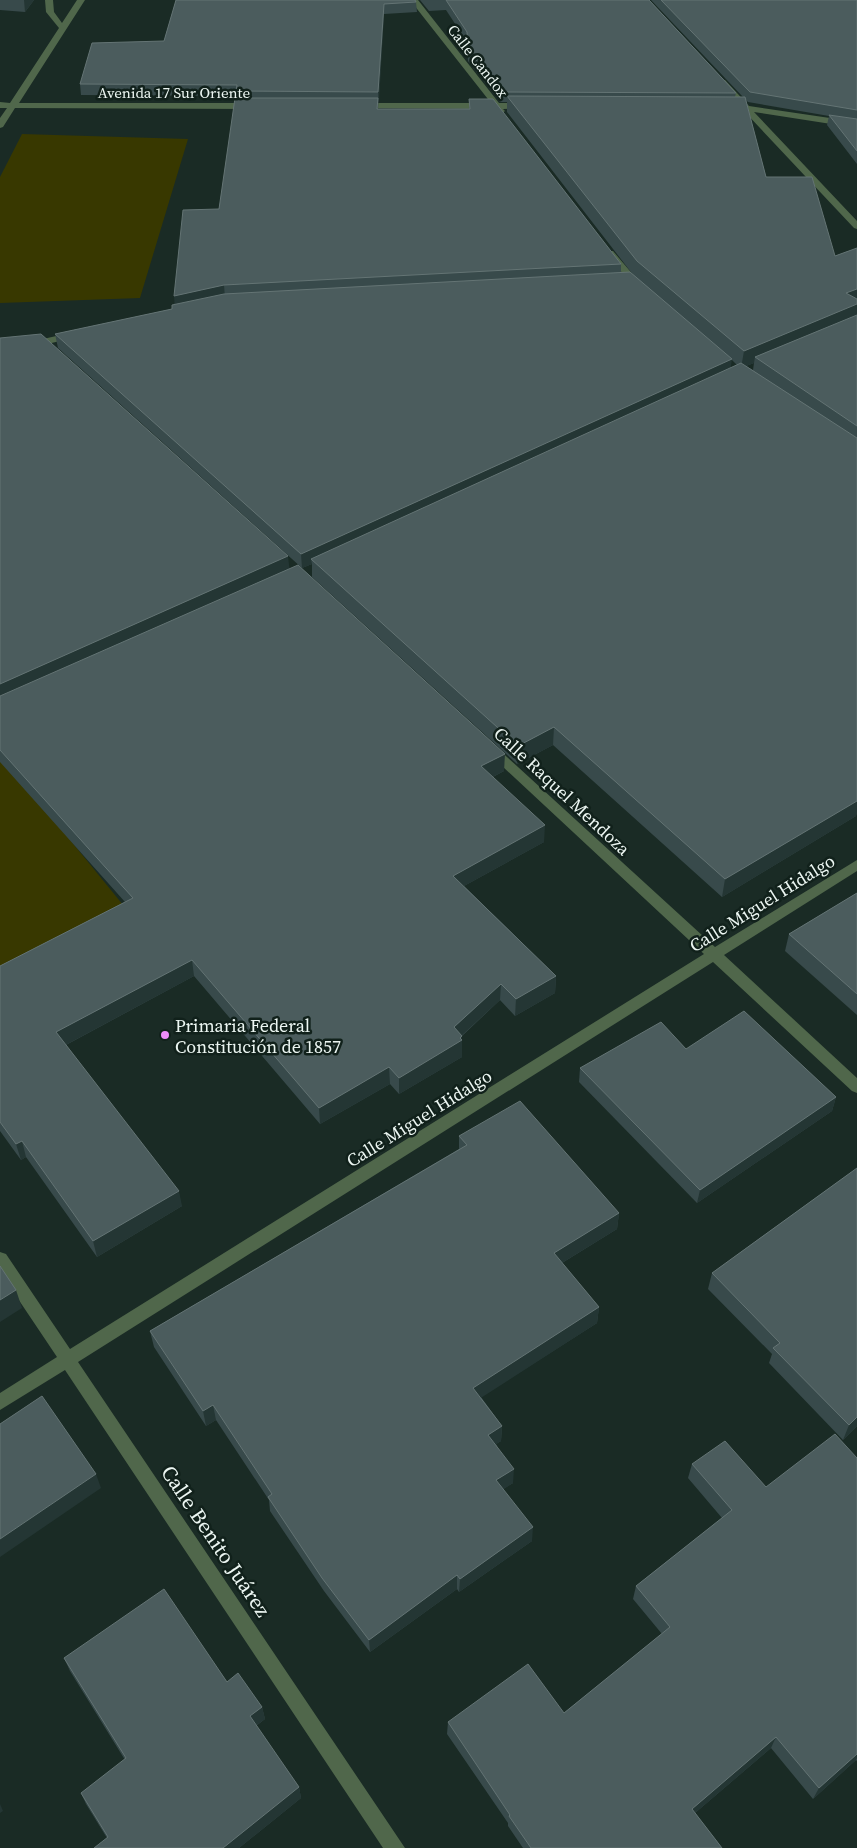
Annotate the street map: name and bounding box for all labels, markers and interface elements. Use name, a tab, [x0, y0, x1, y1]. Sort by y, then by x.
street label: Calle Candox	[443, 20, 513, 102]
street label: Avenida 17 Sur Oriente	[98, 82, 250, 103]
street label: Calle Raquel Mendoza	[488, 721, 636, 861]
street label: Calle Miguel Hidalgo	[684, 848, 840, 958]
place label: Primaria Federal Constitución de 1857	[175, 1013, 341, 1059]
marker: Primaria Federal Constitución de 1857	[159, 1029, 171, 1041]
street label: Calle Miguel Hidalgo	[341, 1063, 497, 1173]
street label: Calle Benito Juárez	[154, 1459, 278, 1623]

